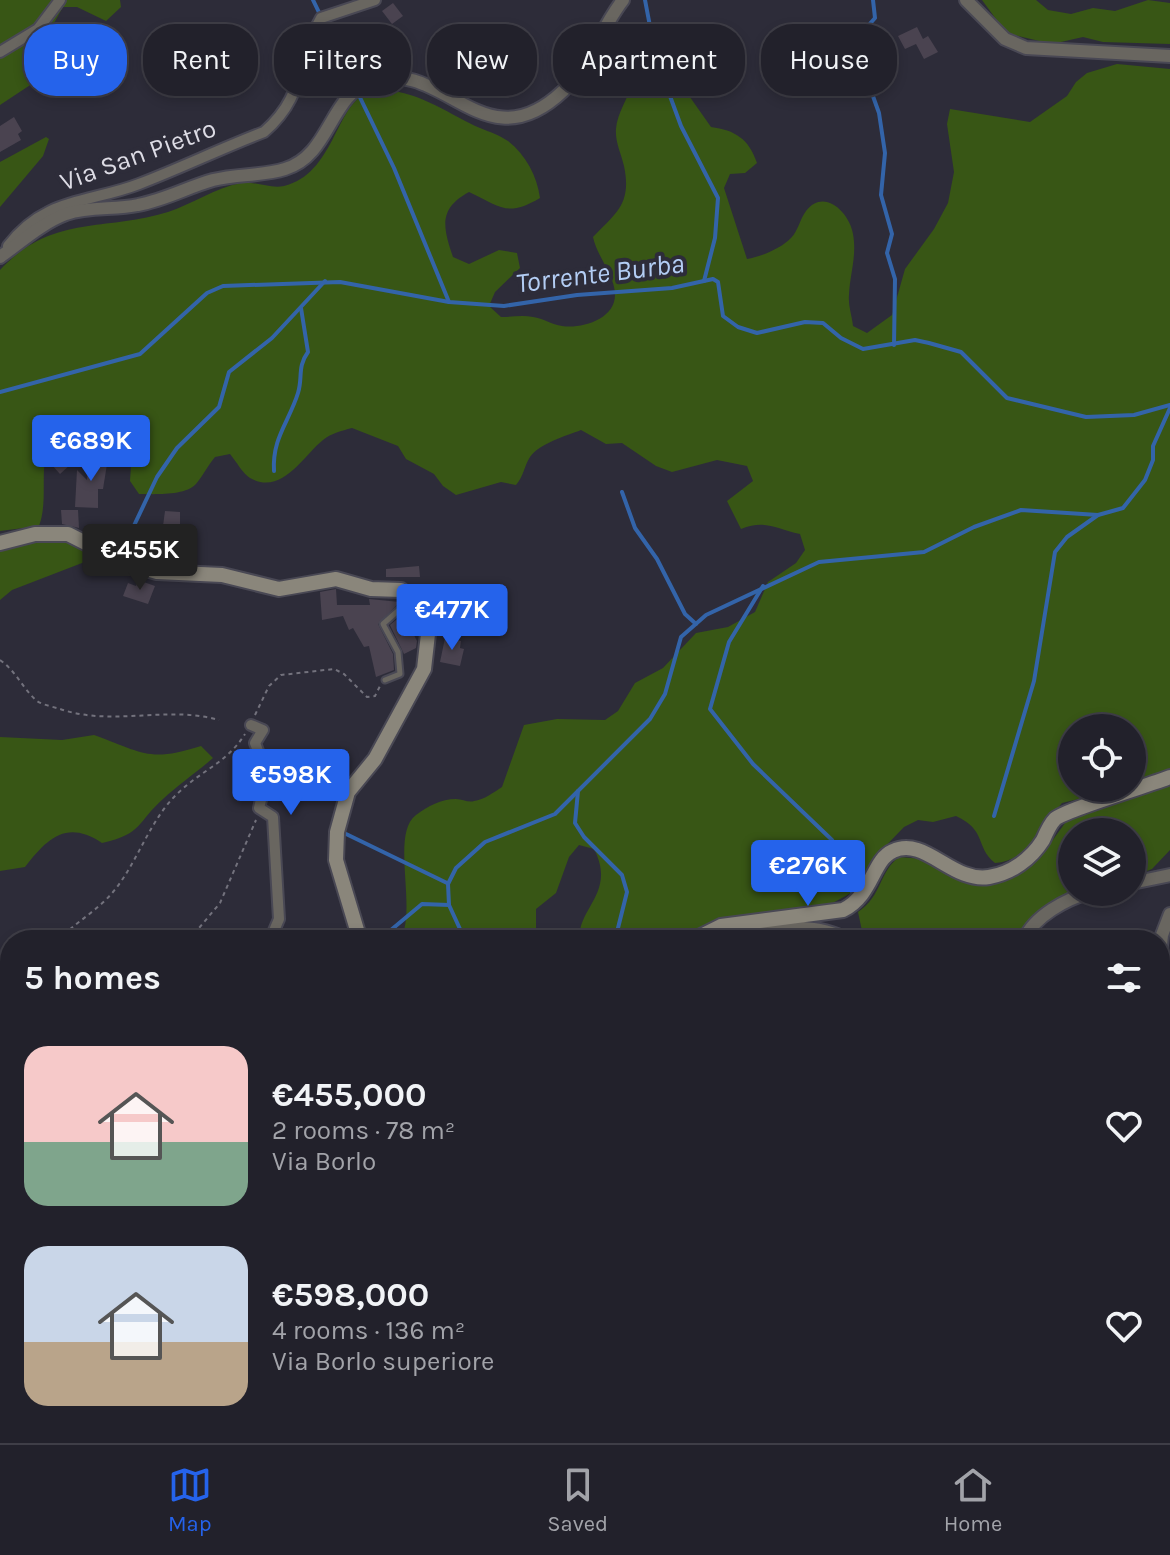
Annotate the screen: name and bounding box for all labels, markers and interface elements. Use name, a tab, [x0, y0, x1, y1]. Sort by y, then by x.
chip: Buy	[24, 24, 127, 96]
chip: Rent	[143, 24, 258, 96]
chip: Filters	[274, 24, 411, 96]
chip: New	[427, 24, 537, 96]
chip: Apartment	[553, 24, 745, 96]
chip: House	[761, 24, 897, 96]
street label: Via San Pietro	[56, 112, 220, 198]
water label: Torrente Burba	[514, 246, 686, 300]
pin: €689K	[35, 415, 147, 483]
text: €689K	[50, 425, 132, 456]
pin: €455K	[84, 524, 196, 592]
text: €455K	[100, 534, 180, 565]
pin: €477K	[396, 584, 508, 652]
text: €477K	[415, 594, 489, 625]
map controls	[1058, 714, 1146, 906]
button: locate	[1058, 714, 1146, 802]
pin: €598K	[235, 749, 347, 817]
text: €598K	[250, 759, 332, 790]
button: layers	[1058, 818, 1146, 906]
pin: €276K	[752, 840, 864, 908]
text: €276K	[769, 850, 847, 881]
icon: filters	[1102, 956, 1146, 1000]
text: 5 homes	[24, 958, 161, 998]
text: €455,000	[272, 1075, 426, 1115]
icon: home	[88, 1078, 184, 1174]
icon: heart	[1102, 1104, 1146, 1148]
text: 2 rooms · 78 m²	[272, 1115, 455, 1146]
text: Via Borlo	[272, 1146, 376, 1177]
text: €598,000	[272, 1275, 429, 1315]
icon: home	[88, 1278, 184, 1374]
icon: heart	[1102, 1304, 1146, 1348]
text: 4 rooms · 136 m²	[272, 1315, 465, 1346]
text: Via Borlo superiore	[272, 1346, 494, 1377]
tab: Map	[168, 1463, 212, 1537]
tab: Saved	[547, 1463, 608, 1537]
tab: Home	[944, 1463, 1002, 1537]

